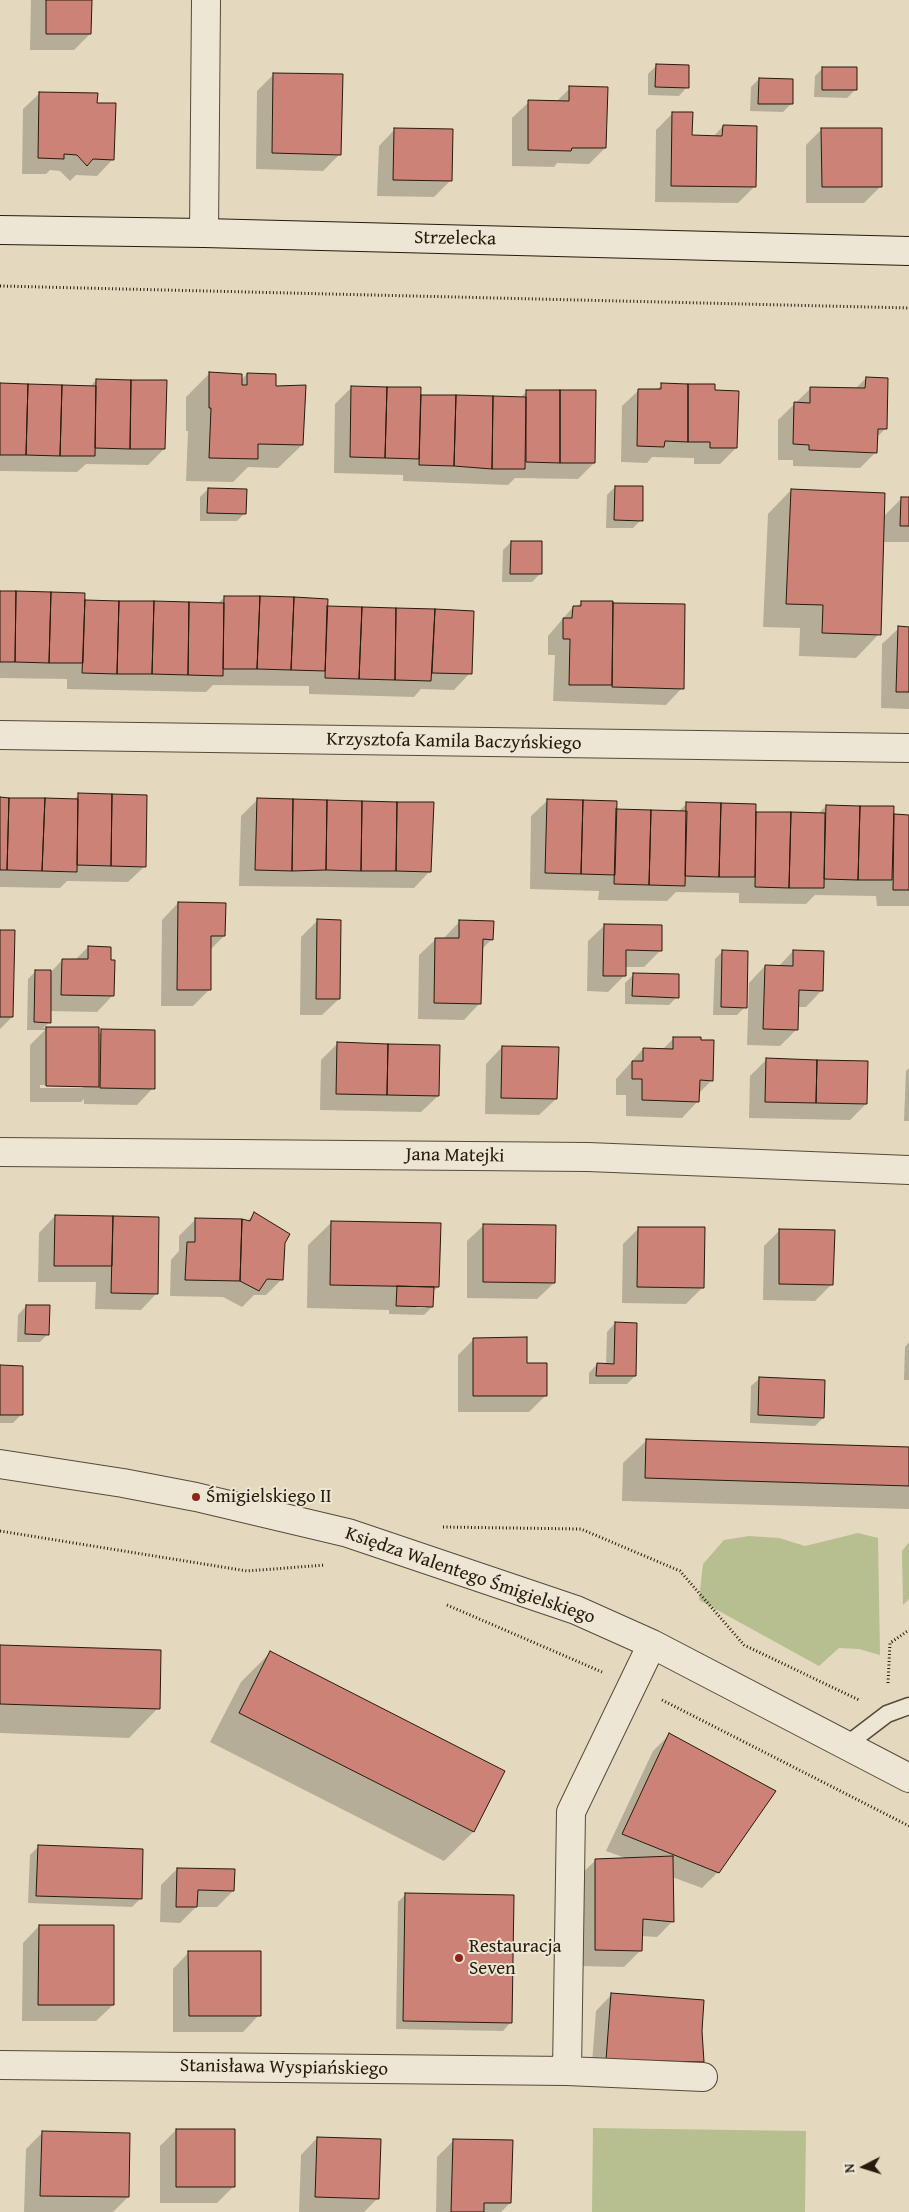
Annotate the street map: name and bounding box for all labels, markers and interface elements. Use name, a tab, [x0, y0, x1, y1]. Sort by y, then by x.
street label: Strzelecka	[414, 227, 496, 251]
street label: Krzysztofa Kamila Baczyńskiego	[326, 728, 582, 756]
street label: Jana Matejki	[405, 1144, 505, 1168]
place label: Śmigielskiego II	[206, 1486, 332, 1508]
marker: Śmigielskiego II	[190, 1491, 202, 1503]
street label: Księdza Walentego Śmigielskiego	[342, 1522, 598, 1630]
place label: Restauracja Seven	[469, 1936, 561, 1980]
marker: Restauracja Seven	[453, 1952, 465, 1964]
street label: Stanisława Wyspiańskiego	[180, 2055, 388, 2081]
north arrow	[839, 2142, 889, 2192]
text: N	[839, 2163, 859, 2174]

